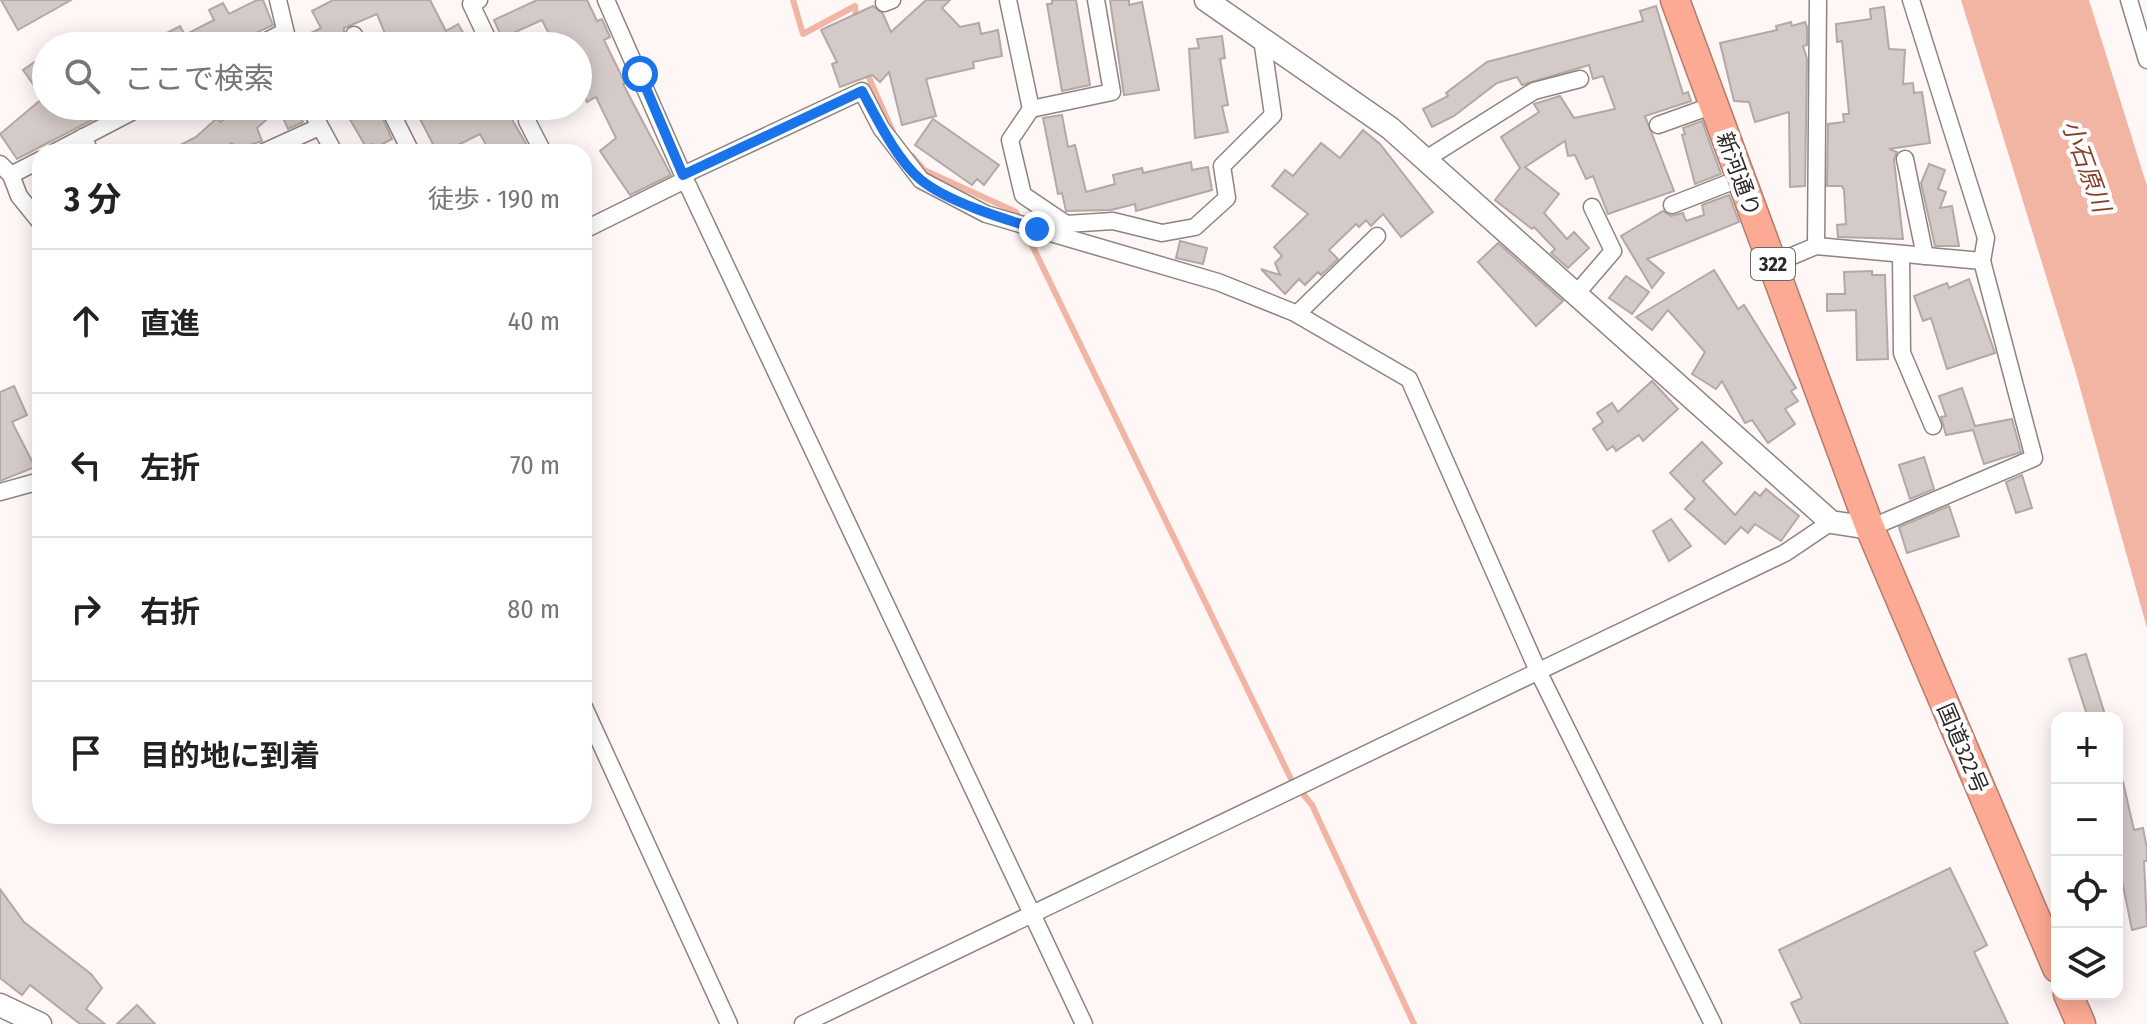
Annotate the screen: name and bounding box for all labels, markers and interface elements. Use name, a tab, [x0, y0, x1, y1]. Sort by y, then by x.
search box	[32, 32, 592, 120]
icon: search	[60, 54, 104, 98]
route start	[622, 56, 658, 92]
text: ここで検索	[124, 61, 274, 97]
water label: 小石原川	[2056, 116, 2117, 219]
street label: 新河通り	[1711, 128, 1766, 220]
text: 3 分	[64, 179, 121, 220]
text: 徒歩 · 190 m	[428, 184, 560, 215]
route end	[1019, 211, 1055, 247]
road number: 322	[1751, 248, 1795, 280]
icon: ahead	[64, 299, 108, 343]
text: 直進	[140, 306, 200, 342]
text: 40 m	[508, 306, 560, 337]
icon: left	[64, 443, 108, 487]
text: 左折	[140, 450, 200, 486]
text: 70 m	[510, 450, 560, 481]
icon: right	[64, 587, 108, 631]
text: 右折	[140, 594, 200, 630]
text: 80 m	[507, 594, 560, 625]
street label: 国道322号	[1932, 699, 1994, 797]
map controls	[2051, 712, 2123, 1000]
button: +	[2051, 712, 2123, 784]
icon: arrive	[64, 731, 108, 775]
text: 目的地に到着	[140, 738, 320, 774]
button: −	[2051, 784, 2123, 856]
button: locate	[2051, 856, 2123, 928]
button: layers	[2051, 928, 2123, 1000]

